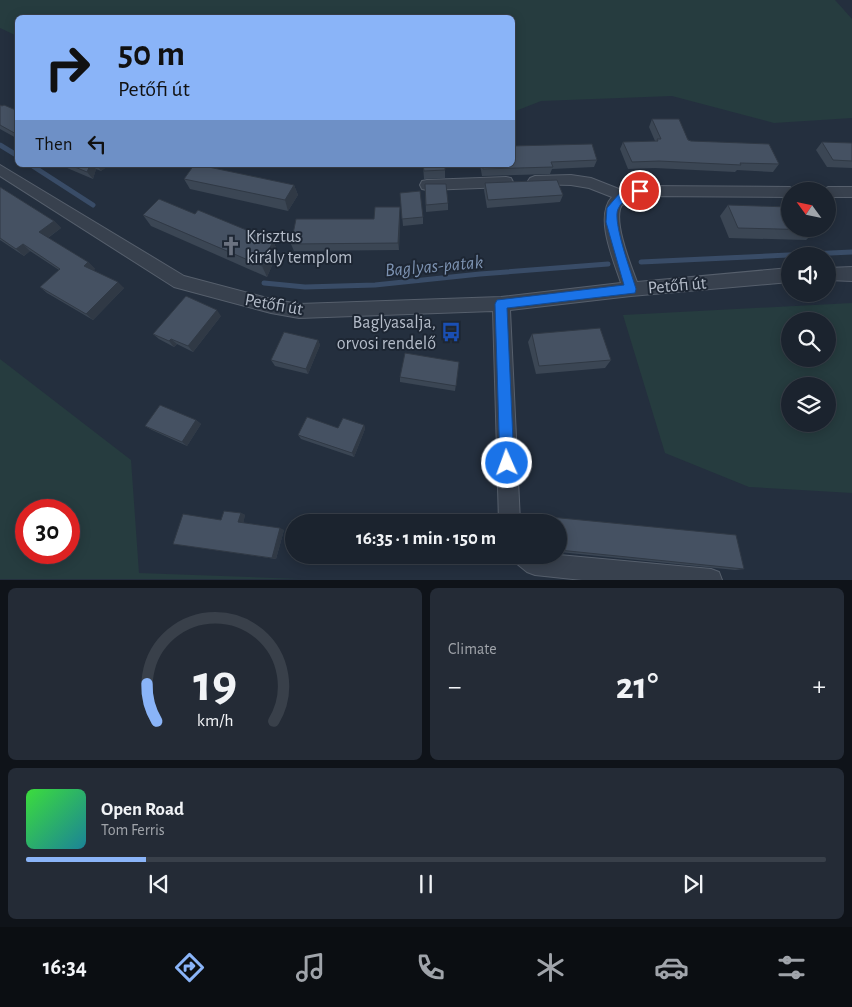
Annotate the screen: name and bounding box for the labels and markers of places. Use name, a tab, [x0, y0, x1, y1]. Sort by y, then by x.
pin	[619, 170, 661, 212]
place label: Krisztus király templom	[246, 228, 352, 267]
church icon: Krisztus király templom	[220, 235, 242, 257]
place label: Baglyasalja, orvosi rendelő	[337, 314, 436, 353]
bus stop icon: Baglyasalja, orvosi rendelő	[440, 321, 462, 343]

